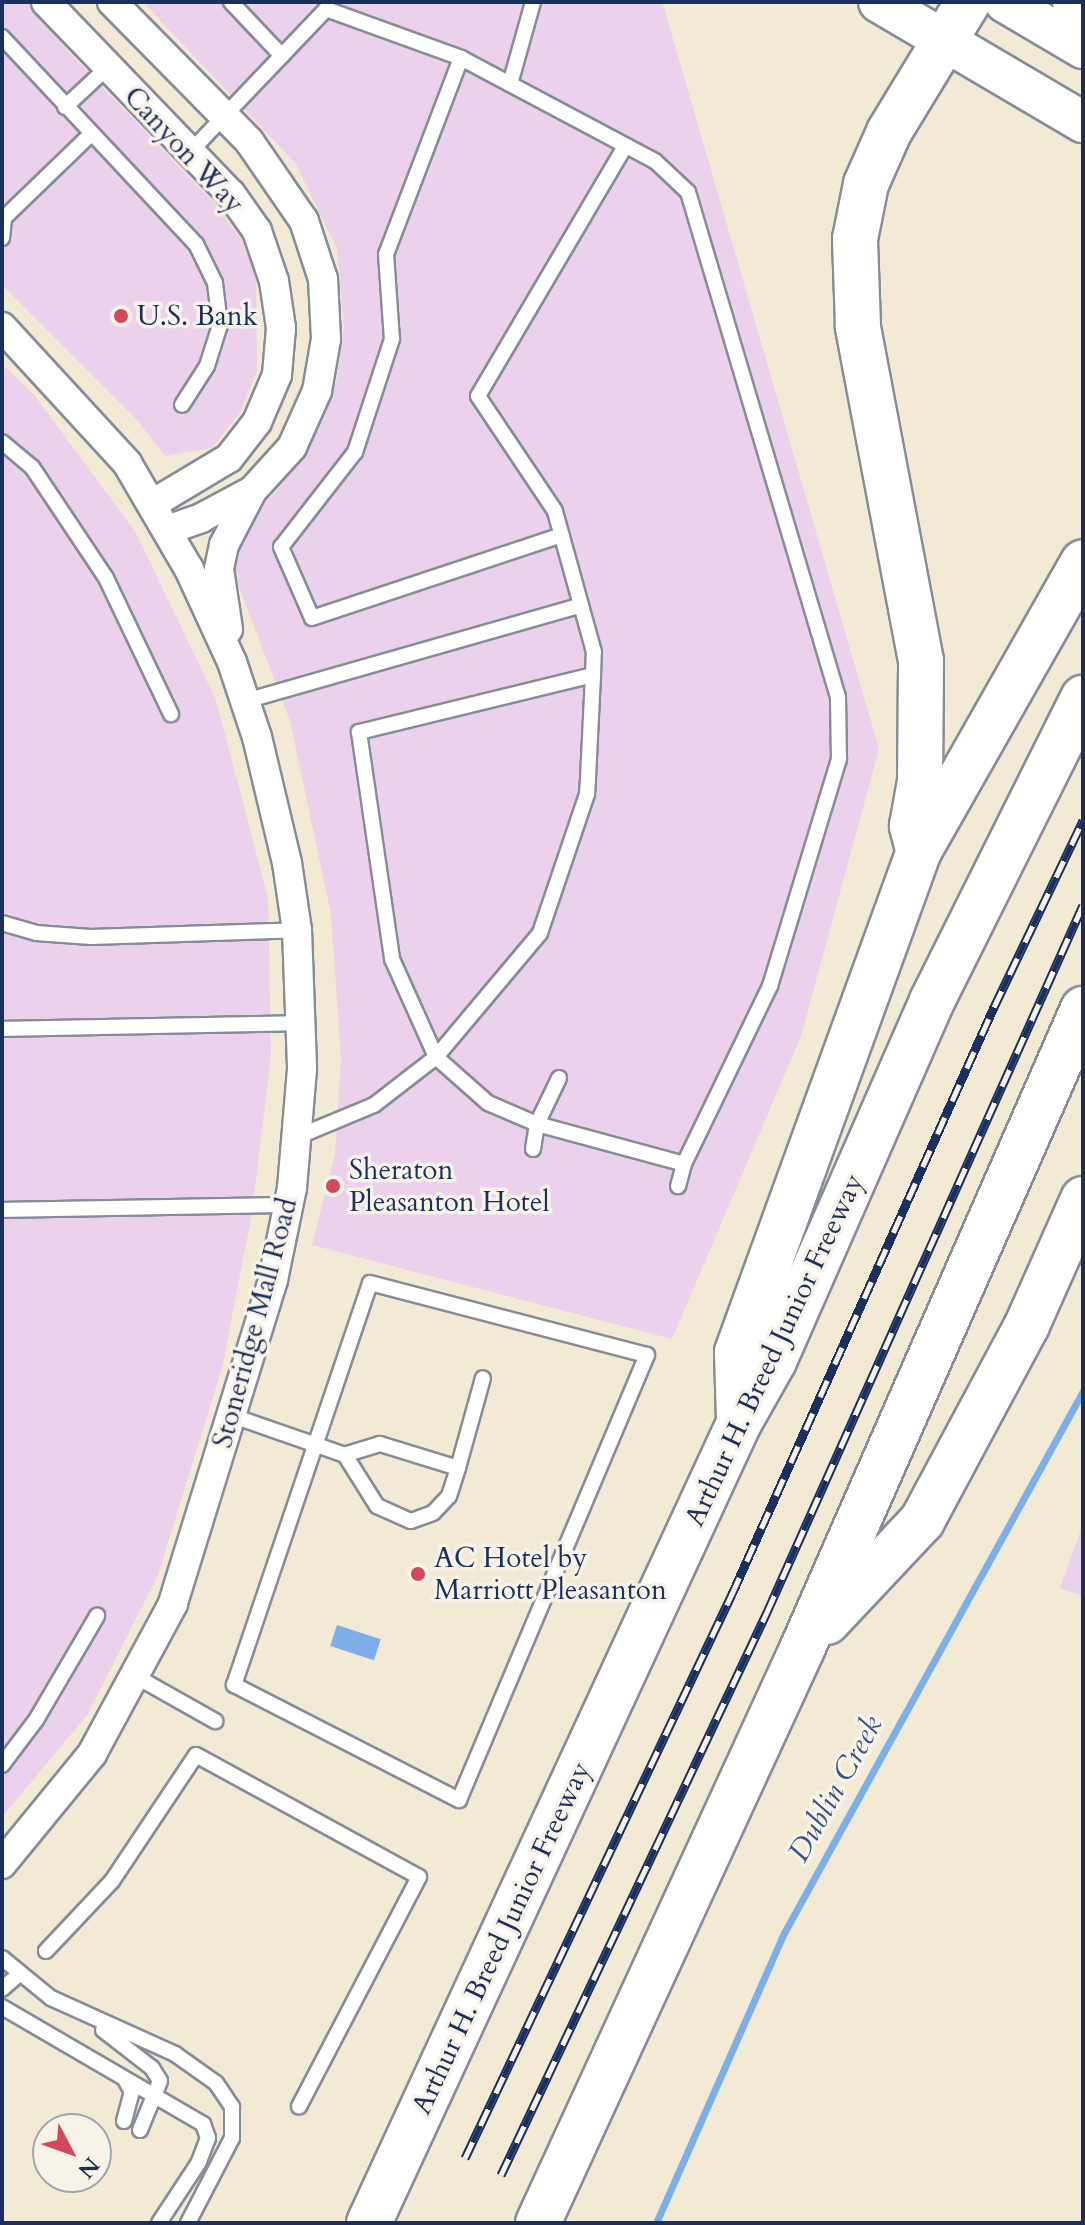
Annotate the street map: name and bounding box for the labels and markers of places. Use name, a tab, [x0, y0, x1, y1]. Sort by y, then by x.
place label: U.S. Bank	[137, 299, 258, 333]
marker: U.S. Bank	[112, 307, 130, 325]
place label: Sheraton Pleasanton Hotel	[349, 1153, 550, 1219]
marker: Sheraton Pleasanton Hotel	[324, 1177, 342, 1195]
place label: AC Hotel by Marriott Pleasanton	[434, 1541, 667, 1607]
marker: AC Hotel by Marriott Pleasanton	[409, 1565, 427, 1583]

